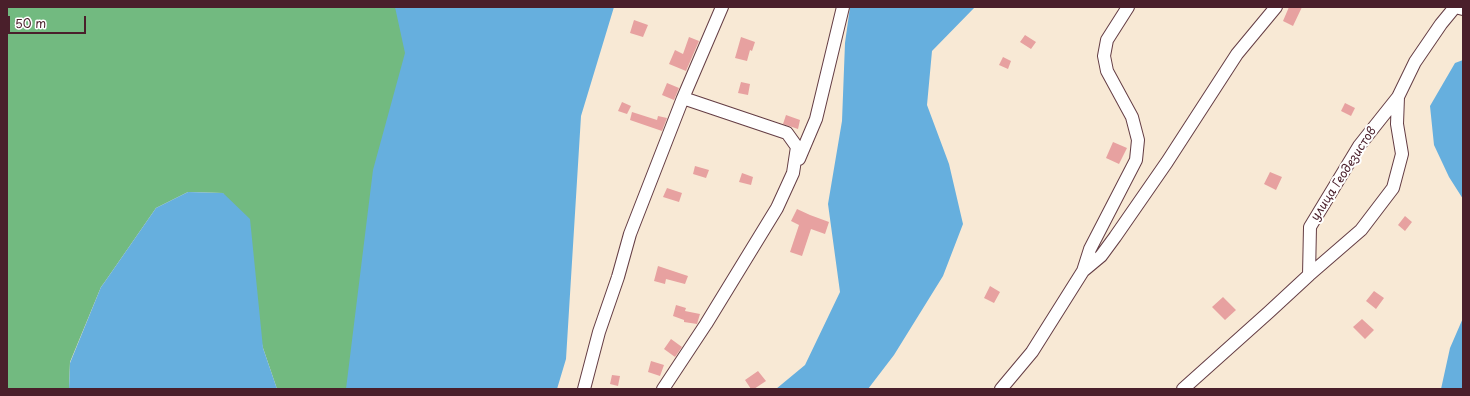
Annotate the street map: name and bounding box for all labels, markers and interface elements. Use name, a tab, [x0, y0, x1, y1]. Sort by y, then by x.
scale bar	[10, 8, 88, 34]
text: 50 m	[15, 14, 46, 32]
street label: улица Геодезистов	[1308, 124, 1380, 224]

